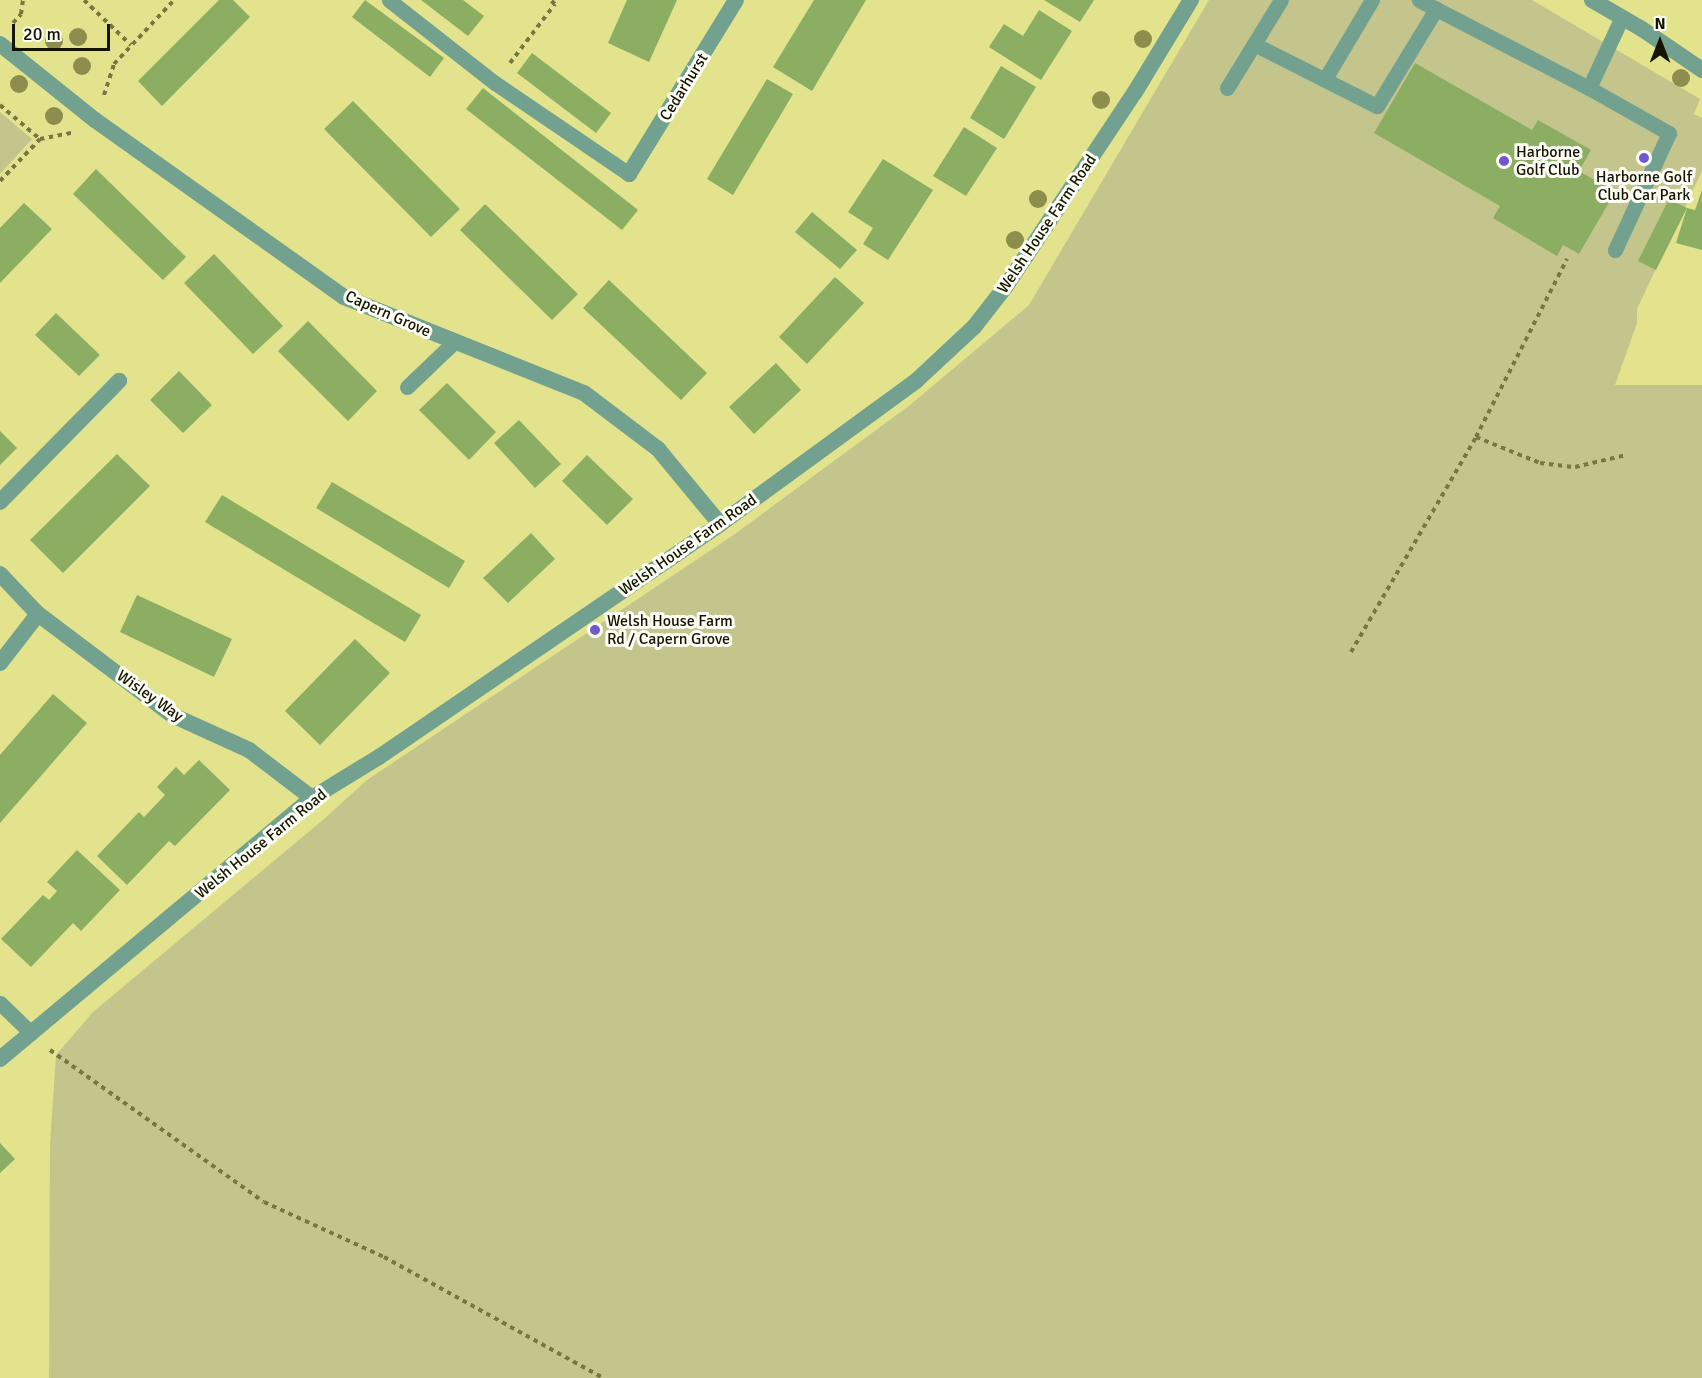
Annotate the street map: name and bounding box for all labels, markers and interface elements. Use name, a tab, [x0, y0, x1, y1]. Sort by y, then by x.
scale bar	[15, 12, 112, 50]
north arrow	[1630, 12, 1690, 72]
text: N	[1654, 14, 1666, 34]
text: 20 m	[23, 23, 61, 45]
street label: Cedarhurst	[656, 50, 712, 124]
place label: Harborne Golf Club	[1516, 142, 1580, 180]
street label: Welsh House Farm Road	[993, 151, 1101, 297]
marker: Harborne Golf Club Car Park	[1637, 151, 1651, 165]
marker: Harborne Golf Club	[1497, 154, 1511, 168]
place label: Harborne Golf Club Car Park	[1596, 167, 1692, 205]
street label: Capern Grove	[342, 287, 434, 341]
street label: Welsh House Farm Road	[615, 490, 761, 600]
place label: Welsh House Farm Rd / Capern Grove	[607, 611, 733, 649]
marker: Welsh House Farm Rd / Capern Grove	[588, 623, 602, 637]
street label: Wisley Way	[113, 666, 187, 726]
street label: Welsh House Farm Road	[191, 785, 331, 903]

